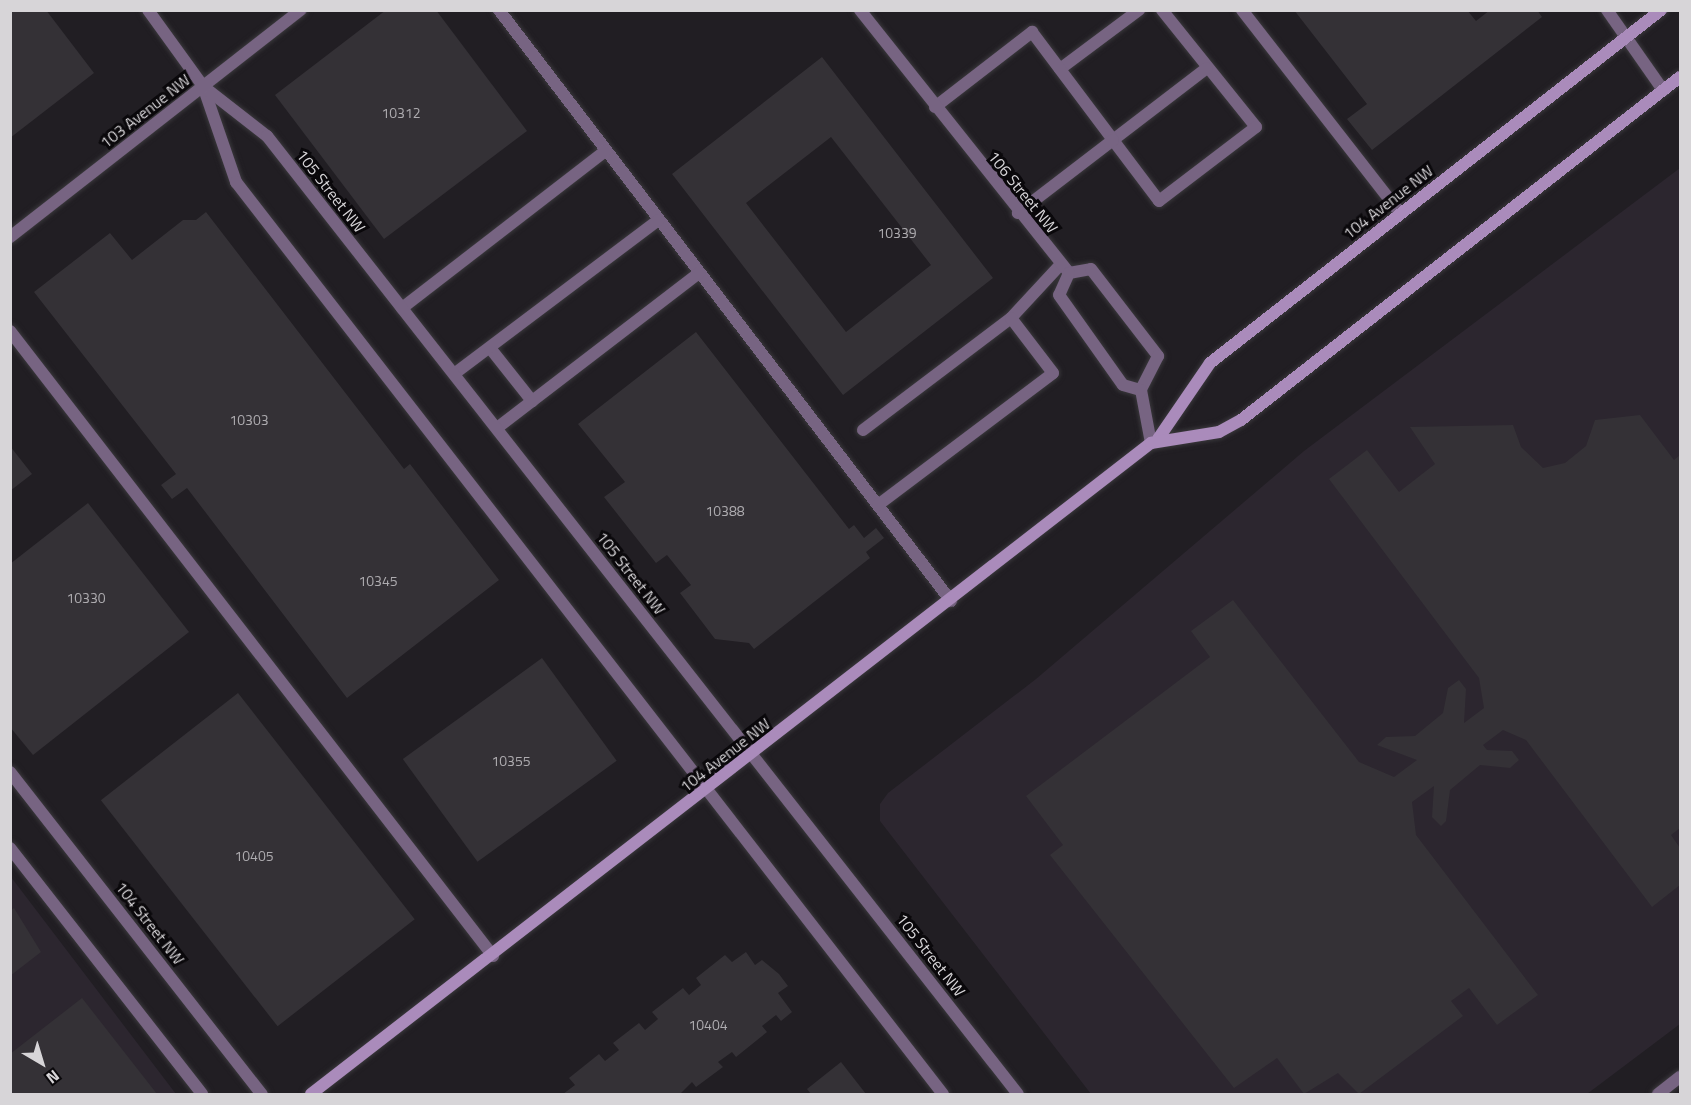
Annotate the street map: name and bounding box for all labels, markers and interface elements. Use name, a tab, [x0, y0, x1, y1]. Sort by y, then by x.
street label: 103 Avenue NW	[96, 70, 194, 152]
house number: 10312	[381, 105, 421, 121]
street label: 105 Street NW	[293, 146, 369, 236]
street label: 106 Street NW	[984, 147, 1062, 237]
street label: 104 Avenue NW	[1339, 161, 1437, 243]
house number: 10339	[877, 225, 917, 241]
house number: 10303	[229, 412, 269, 428]
house number: 10388	[705, 503, 745, 519]
street label: 105 Street NW	[593, 528, 669, 618]
house number: 10345	[358, 573, 398, 589]
house number: 10330	[66, 590, 106, 606]
street label: 104 Avenue NW	[676, 714, 774, 796]
house number: 10355	[491, 753, 531, 769]
house number: 10405	[234, 848, 274, 864]
street label: 104 Street NW	[112, 878, 188, 968]
street label: 105 Street NW	[893, 910, 969, 1000]
house number: 10404	[688, 1017, 728, 1033]
north arrow	[12, 1033, 72, 1093]
text: N	[41, 1064, 65, 1090]

